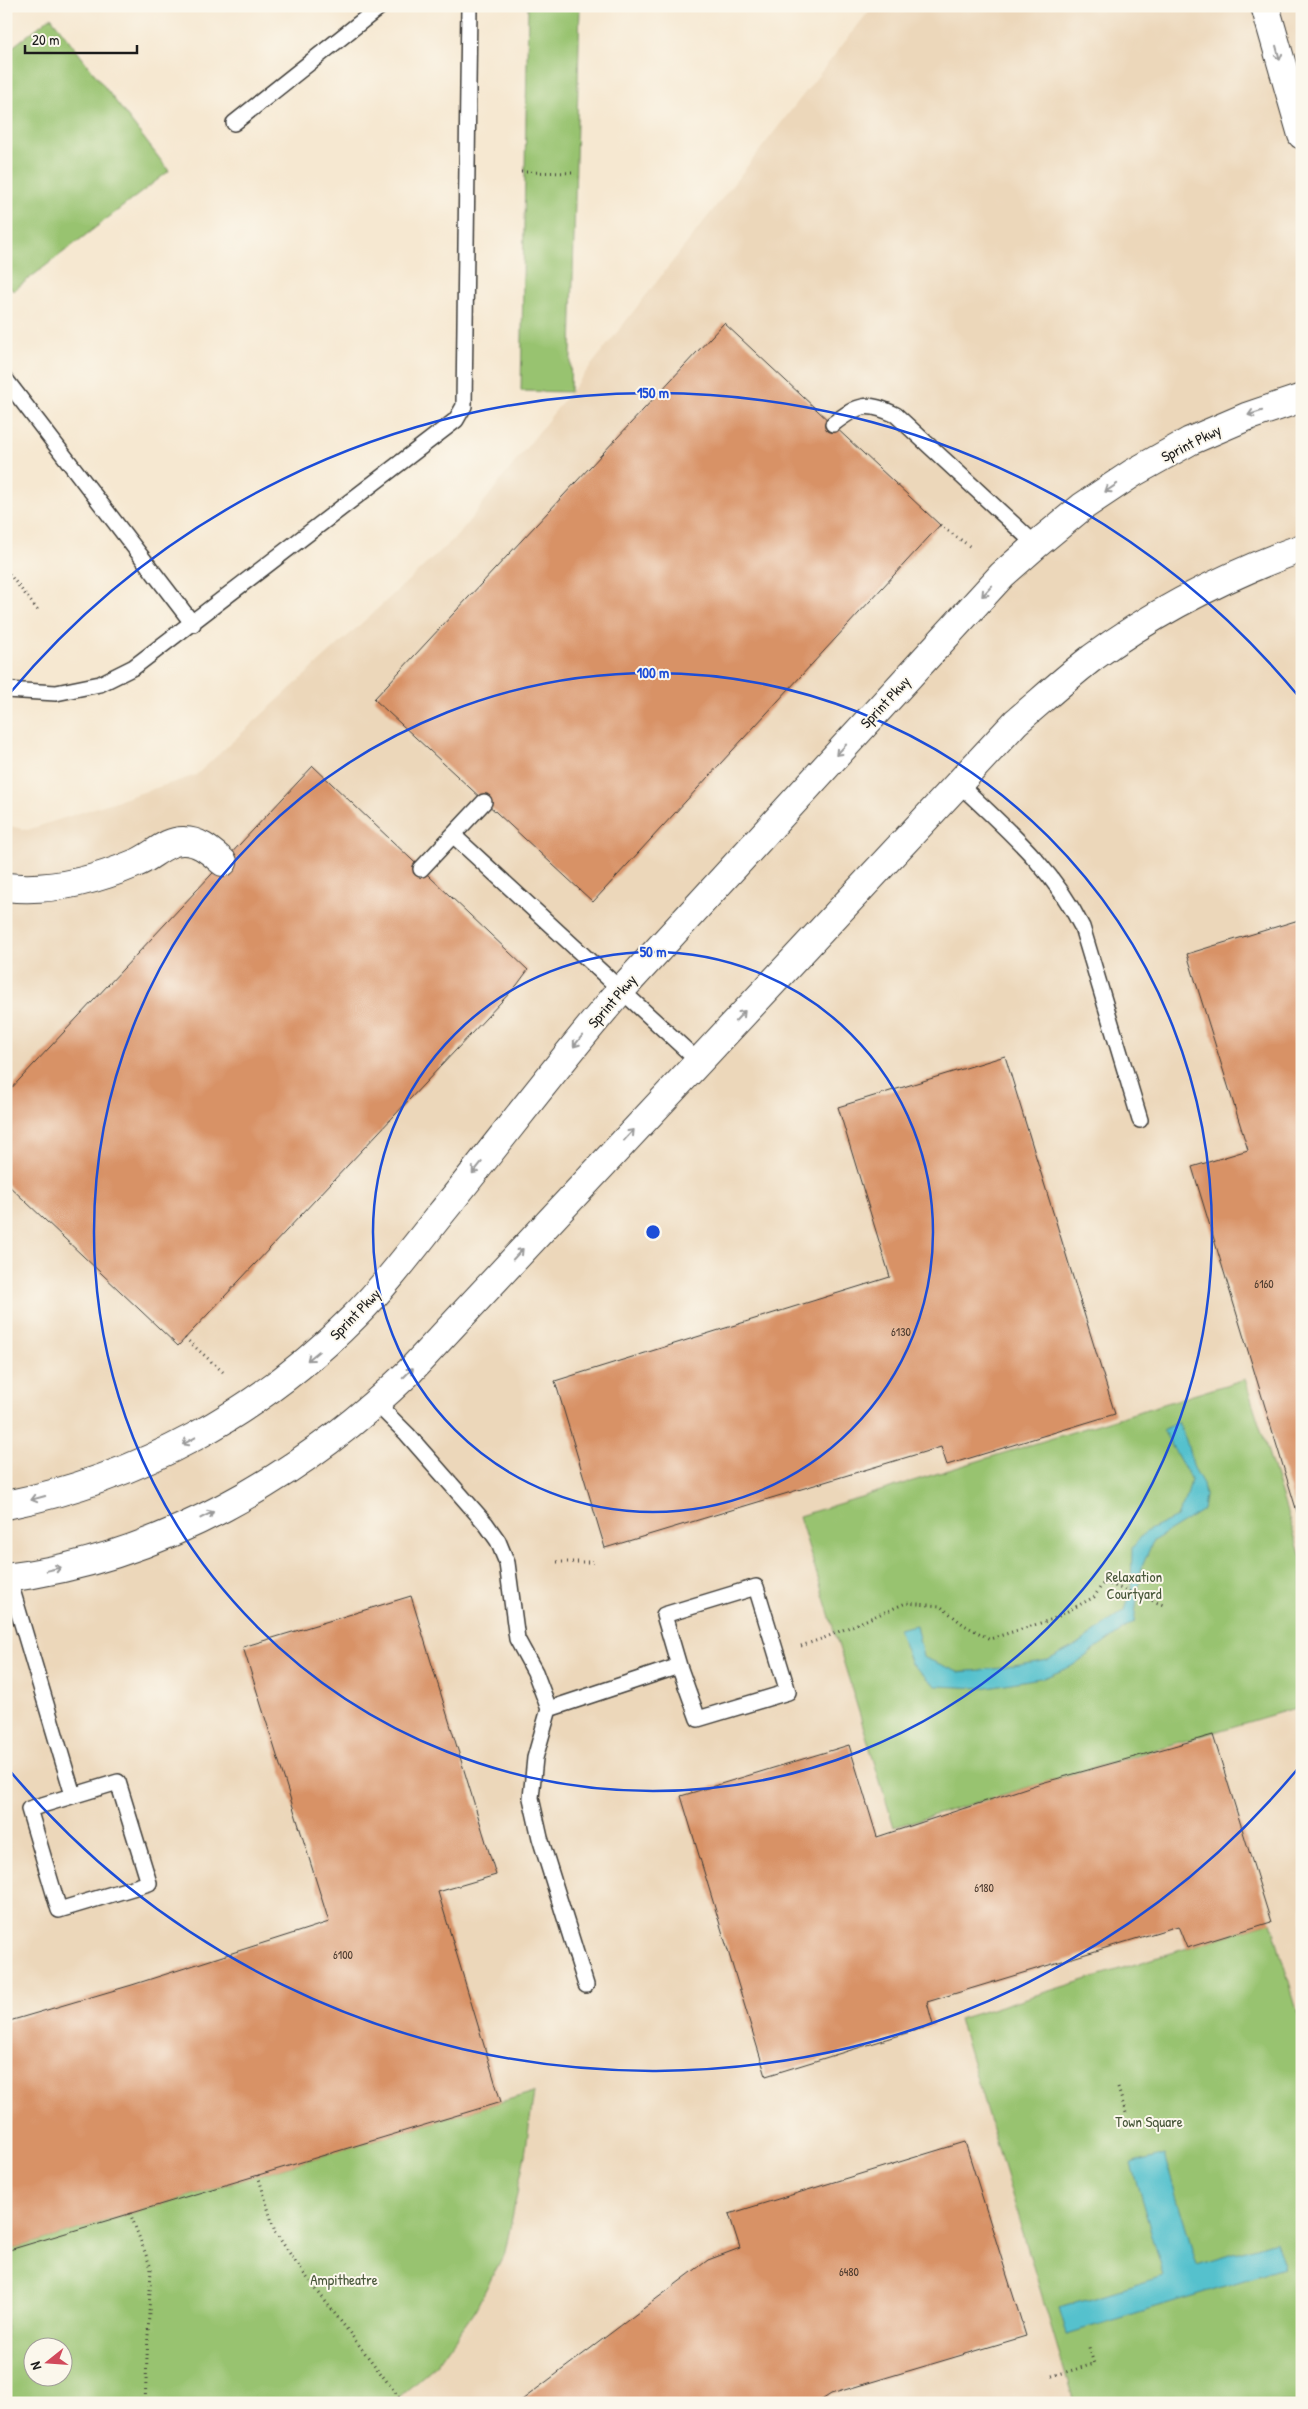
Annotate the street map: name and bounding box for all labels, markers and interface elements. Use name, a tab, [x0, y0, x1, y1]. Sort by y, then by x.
scale bar	[25, 22, 138, 54]
text: 20 m	[32, 29, 59, 50]
one-way arrow	[1273, 45, 1283, 61]
text: 150 m	[637, 382, 669, 403]
one-way arrow	[1248, 409, 1264, 419]
street label: Sprint Pkwy	[1157, 419, 1225, 467]
one-way arrow	[1105, 483, 1119, 493]
one-way arrow	[981, 585, 993, 598]
text: 100 m	[637, 662, 669, 683]
street label: Sprint Pkwy	[855, 671, 915, 733]
one-way arrow	[835, 743, 847, 756]
text: 50 m	[640, 941, 666, 962]
street label: Sprint Pkwy	[583, 970, 641, 1032]
one-way arrow	[734, 1010, 746, 1023]
one-way arrow	[572, 1034, 583, 1047]
one-way arrow	[623, 1128, 635, 1141]
one-way arrow	[472, 1161, 483, 1174]
centre of rings	[644, 1223, 662, 1241]
one-way arrow	[512, 1247, 524, 1260]
house number: 6160	[1254, 1275, 1274, 1292]
street label: Sprint Pkwy	[325, 1283, 385, 1345]
house number: 6130	[891, 1323, 911, 1340]
one-way arrow	[307, 1350, 320, 1361]
one-way arrow	[401, 1367, 414, 1379]
one-way arrow	[182, 1436, 197, 1446]
one-way arrow	[30, 1494, 46, 1504]
one-way arrow	[199, 1510, 214, 1519]
one-way arrow	[46, 1564, 62, 1573]
park label: Relaxation Courtyard	[1106, 1566, 1163, 1604]
house number: 6180	[974, 1879, 994, 1896]
house number: 6100	[333, 1946, 353, 1963]
park label: Town Square	[1115, 2111, 1183, 2132]
house number: 6480	[839, 2263, 859, 2280]
park label: Ampitheatre	[310, 2269, 378, 2290]
north arrow	[22, 2336, 72, 2386]
text: N	[25, 2359, 45, 2372]

